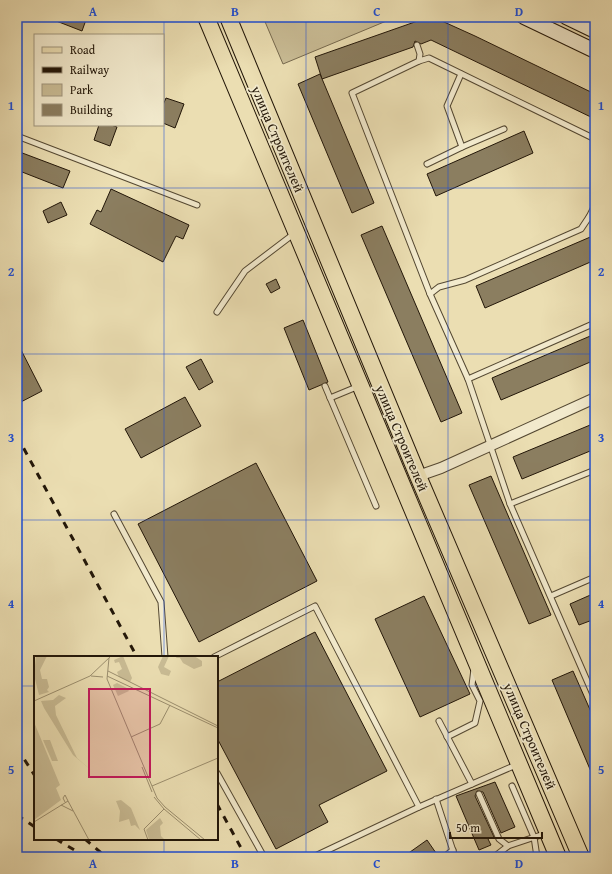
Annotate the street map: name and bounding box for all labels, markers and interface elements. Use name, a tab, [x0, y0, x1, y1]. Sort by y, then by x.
text: A	[89, 2, 98, 21]
text: B	[231, 2, 239, 21]
text: C	[373, 2, 381, 21]
text: D	[515, 2, 523, 21]
legend	[34, 34, 164, 126]
text: Road	[70, 41, 96, 58]
text: Railway	[70, 61, 109, 78]
text: Park	[70, 81, 94, 98]
street label: улица Строителей	[246, 82, 310, 195]
text: 1	[8, 96, 14, 115]
text: 1	[598, 96, 604, 115]
text: Building	[70, 101, 113, 118]
text: 2	[8, 262, 15, 281]
text: 2	[598, 262, 605, 281]
street label: улица Строителей	[370, 381, 434, 494]
text: 3	[8, 428, 14, 447]
text: 3	[598, 428, 604, 447]
text: 4	[8, 594, 15, 613]
text: 4	[598, 594, 605, 613]
inset map	[34, 656, 218, 840]
street label: улица Строителей	[498, 679, 562, 792]
text: 5	[8, 760, 15, 779]
text: 5	[598, 760, 605, 779]
scale bar	[450, 814, 542, 840]
text: 50 m	[456, 819, 480, 836]
text: A	[89, 854, 98, 873]
text: B	[231, 854, 239, 873]
text: C	[373, 854, 381, 873]
text: D	[515, 854, 523, 873]

